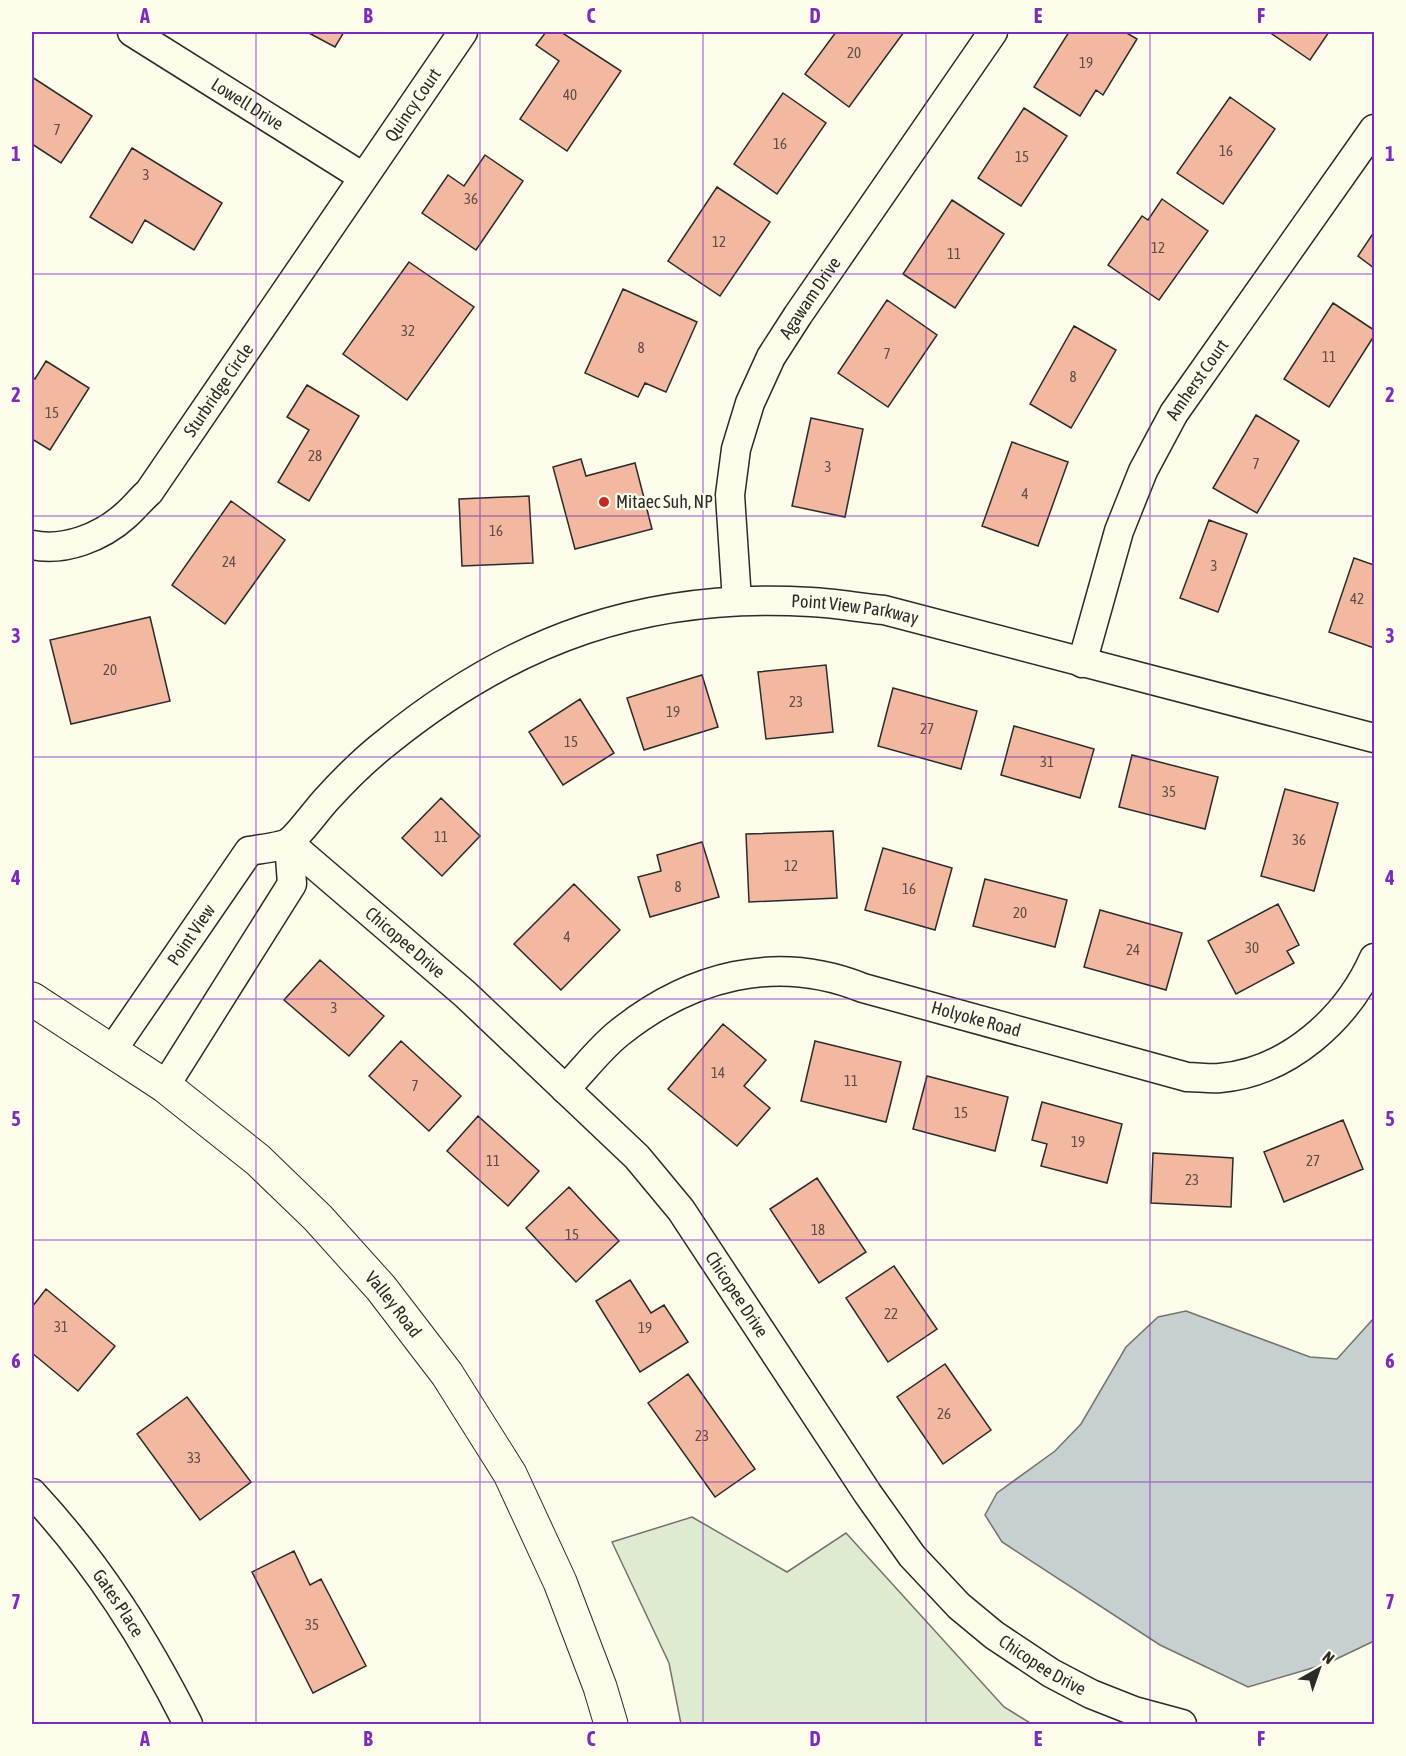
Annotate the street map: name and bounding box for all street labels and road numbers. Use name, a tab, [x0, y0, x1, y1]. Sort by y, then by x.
street label: Quincy Court	[380, 64, 445, 146]
street label: Lowell Drive	[208, 73, 287, 134]
street label: Agawam Drive	[775, 253, 845, 342]
street label: Amherst Court	[1161, 335, 1232, 423]
street label: Sturbridge Circle	[179, 339, 257, 441]
street label: Point View Parkway	[791, 590, 921, 629]
street label: Point View	[163, 900, 219, 969]
street label: Chicopee Drive	[361, 902, 450, 982]
street label: Holyoke Road	[929, 996, 1023, 1041]
street label: Chicopee Drive	[701, 1247, 773, 1341]
street label: Valley Road	[361, 1267, 426, 1341]
street label: Gates Place	[88, 1565, 148, 1641]
street label: Chicopee Drive	[995, 1630, 1090, 1699]

